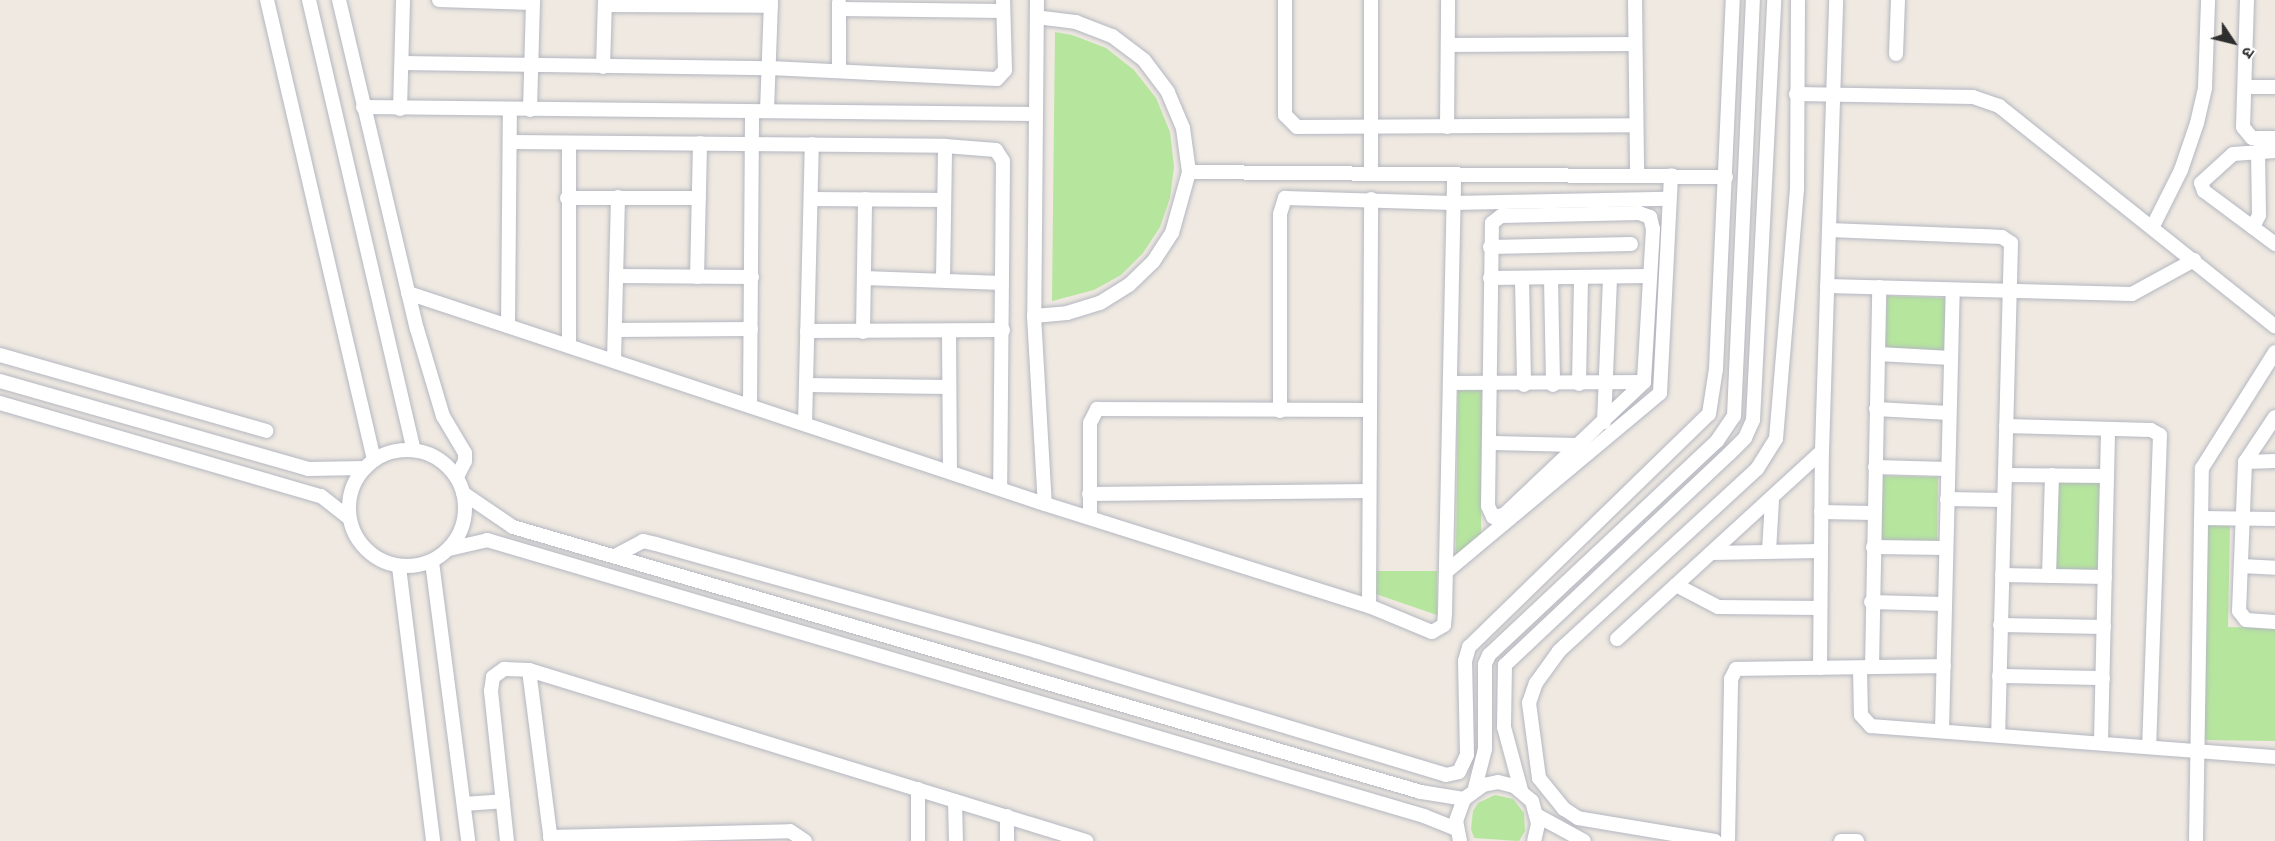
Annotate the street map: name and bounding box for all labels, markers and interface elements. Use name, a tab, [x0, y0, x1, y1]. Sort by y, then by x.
north arrow	[2203, 12, 2263, 72]
text: उ	[2238, 43, 2259, 62]

